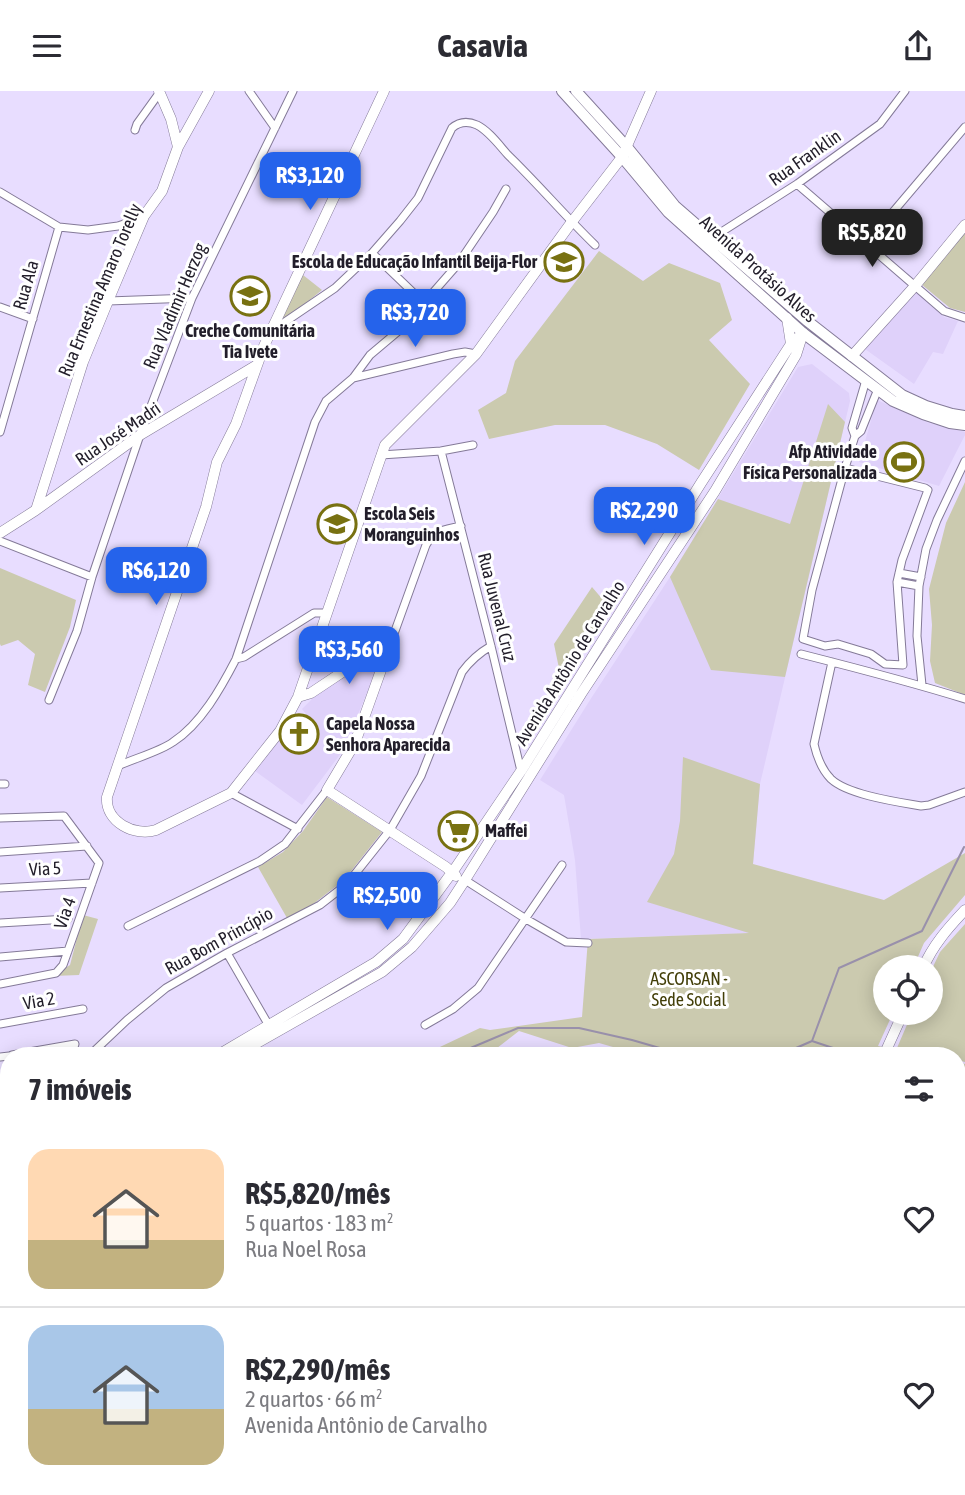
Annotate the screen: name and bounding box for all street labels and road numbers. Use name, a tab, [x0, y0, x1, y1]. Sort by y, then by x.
street label: Rua Franklin	[765, 125, 845, 190]
street label: Rua Ernestina Amaro Torelly	[54, 200, 145, 379]
street label: Avenida Protásio Alves	[696, 211, 821, 326]
street label: Rua Vladimir Herzog	[139, 240, 211, 372]
street label: Rua Ala	[8, 258, 43, 312]
street label: Rua José Madri	[71, 397, 164, 470]
street label: Rua Juvenal Cruz	[474, 550, 521, 664]
street label: Avenida Antônio de Carvalho	[510, 577, 629, 749]
street label: Via 5	[28, 857, 62, 880]
street label: Via 4	[49, 894, 80, 932]
street label: Rua Bom Princípio	[161, 902, 276, 979]
street label: Via 2	[21, 987, 57, 1014]

